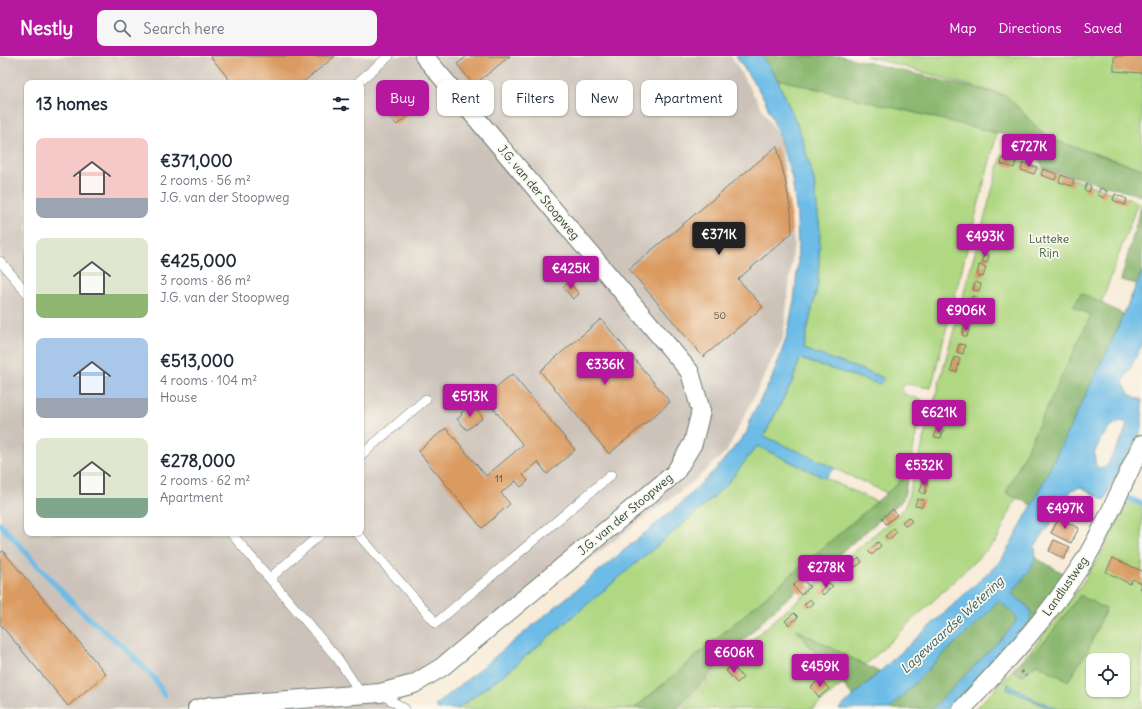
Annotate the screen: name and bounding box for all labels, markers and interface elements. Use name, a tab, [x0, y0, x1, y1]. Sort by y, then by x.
search box	[97, 10, 377, 46]
text: Nestly	[20, 16, 73, 40]
icon: search	[111, 17, 133, 39]
text: Search here	[143, 19, 225, 38]
text: Map	[949, 19, 976, 37]
text: Directions	[998, 19, 1062, 37]
text: Saved	[1084, 19, 1122, 37]
chip: Buy	[376, 80, 429, 116]
chip: Rent	[437, 80, 494, 116]
chip: Filters	[502, 80, 568, 116]
chip: New	[576, 80, 633, 116]
chip: Apartment	[641, 80, 737, 116]
text: 13 homes	[36, 93, 108, 115]
icon: filters	[330, 93, 352, 115]
pin: €727K	[1001, 134, 1057, 168]
text: €727K	[1011, 138, 1047, 155]
street label: J.G. van der Stoopweg	[495, 141, 583, 243]
text: €371,000	[160, 150, 233, 172]
icon: home	[68, 154, 116, 202]
text: 2 rooms · 56 m²	[160, 172, 251, 189]
text: J.G. van der Stoopweg	[160, 189, 289, 206]
pin: €371K	[691, 222, 747, 256]
pin: €493K	[957, 224, 1013, 258]
text: €371K	[701, 226, 737, 243]
text: €493K	[966, 228, 1004, 245]
park label: Lutteke Rijn	[1029, 231, 1069, 260]
text: €425,000	[160, 250, 237, 272]
icon: home	[68, 254, 116, 302]
pin: €425K	[543, 256, 599, 290]
text: €425K	[552, 260, 590, 277]
text: 3 rooms · 86 m²	[160, 272, 251, 289]
text: J.G. van der Stoopweg	[160, 289, 289, 306]
pin: €906K	[938, 298, 994, 332]
text: €906K	[946, 302, 986, 319]
house number: 50	[714, 309, 726, 322]
text: €513,000	[160, 350, 234, 372]
pin: €336K	[577, 352, 633, 386]
icon: home	[68, 354, 116, 402]
text: €336K	[586, 356, 624, 373]
text: 4 rooms · 104 m²	[160, 372, 257, 389]
pin: €513K	[442, 384, 498, 418]
text: €513K	[452, 388, 488, 405]
text: House	[160, 389, 197, 406]
pin: €621K	[911, 400, 967, 434]
text: €621K	[921, 404, 957, 421]
text: €278,000	[160, 450, 236, 472]
pin: €532K	[896, 453, 952, 487]
icon: home	[68, 454, 116, 502]
text: €532K	[905, 457, 943, 474]
street label: J.G. van der Stoopweg	[574, 470, 676, 558]
text: 2 rooms · 62 m²	[160, 472, 250, 489]
house number: 11	[495, 472, 503, 485]
text: Apartment	[160, 489, 223, 506]
pin: €497K	[1037, 496, 1093, 530]
text: €497K	[1046, 500, 1084, 517]
street label: Landlustweg	[1039, 553, 1091, 619]
pin: €278K	[798, 555, 854, 589]
text: €278K	[807, 559, 845, 576]
water label: Lagewaardse Wetering	[897, 572, 1008, 677]
pin: €606K	[706, 640, 762, 674]
text: €606K	[714, 644, 754, 661]
map controls	[1086, 653, 1130, 697]
button: locate	[1086, 653, 1130, 697]
pin: €459K	[792, 654, 848, 688]
text: €459K	[801, 658, 839, 675]

